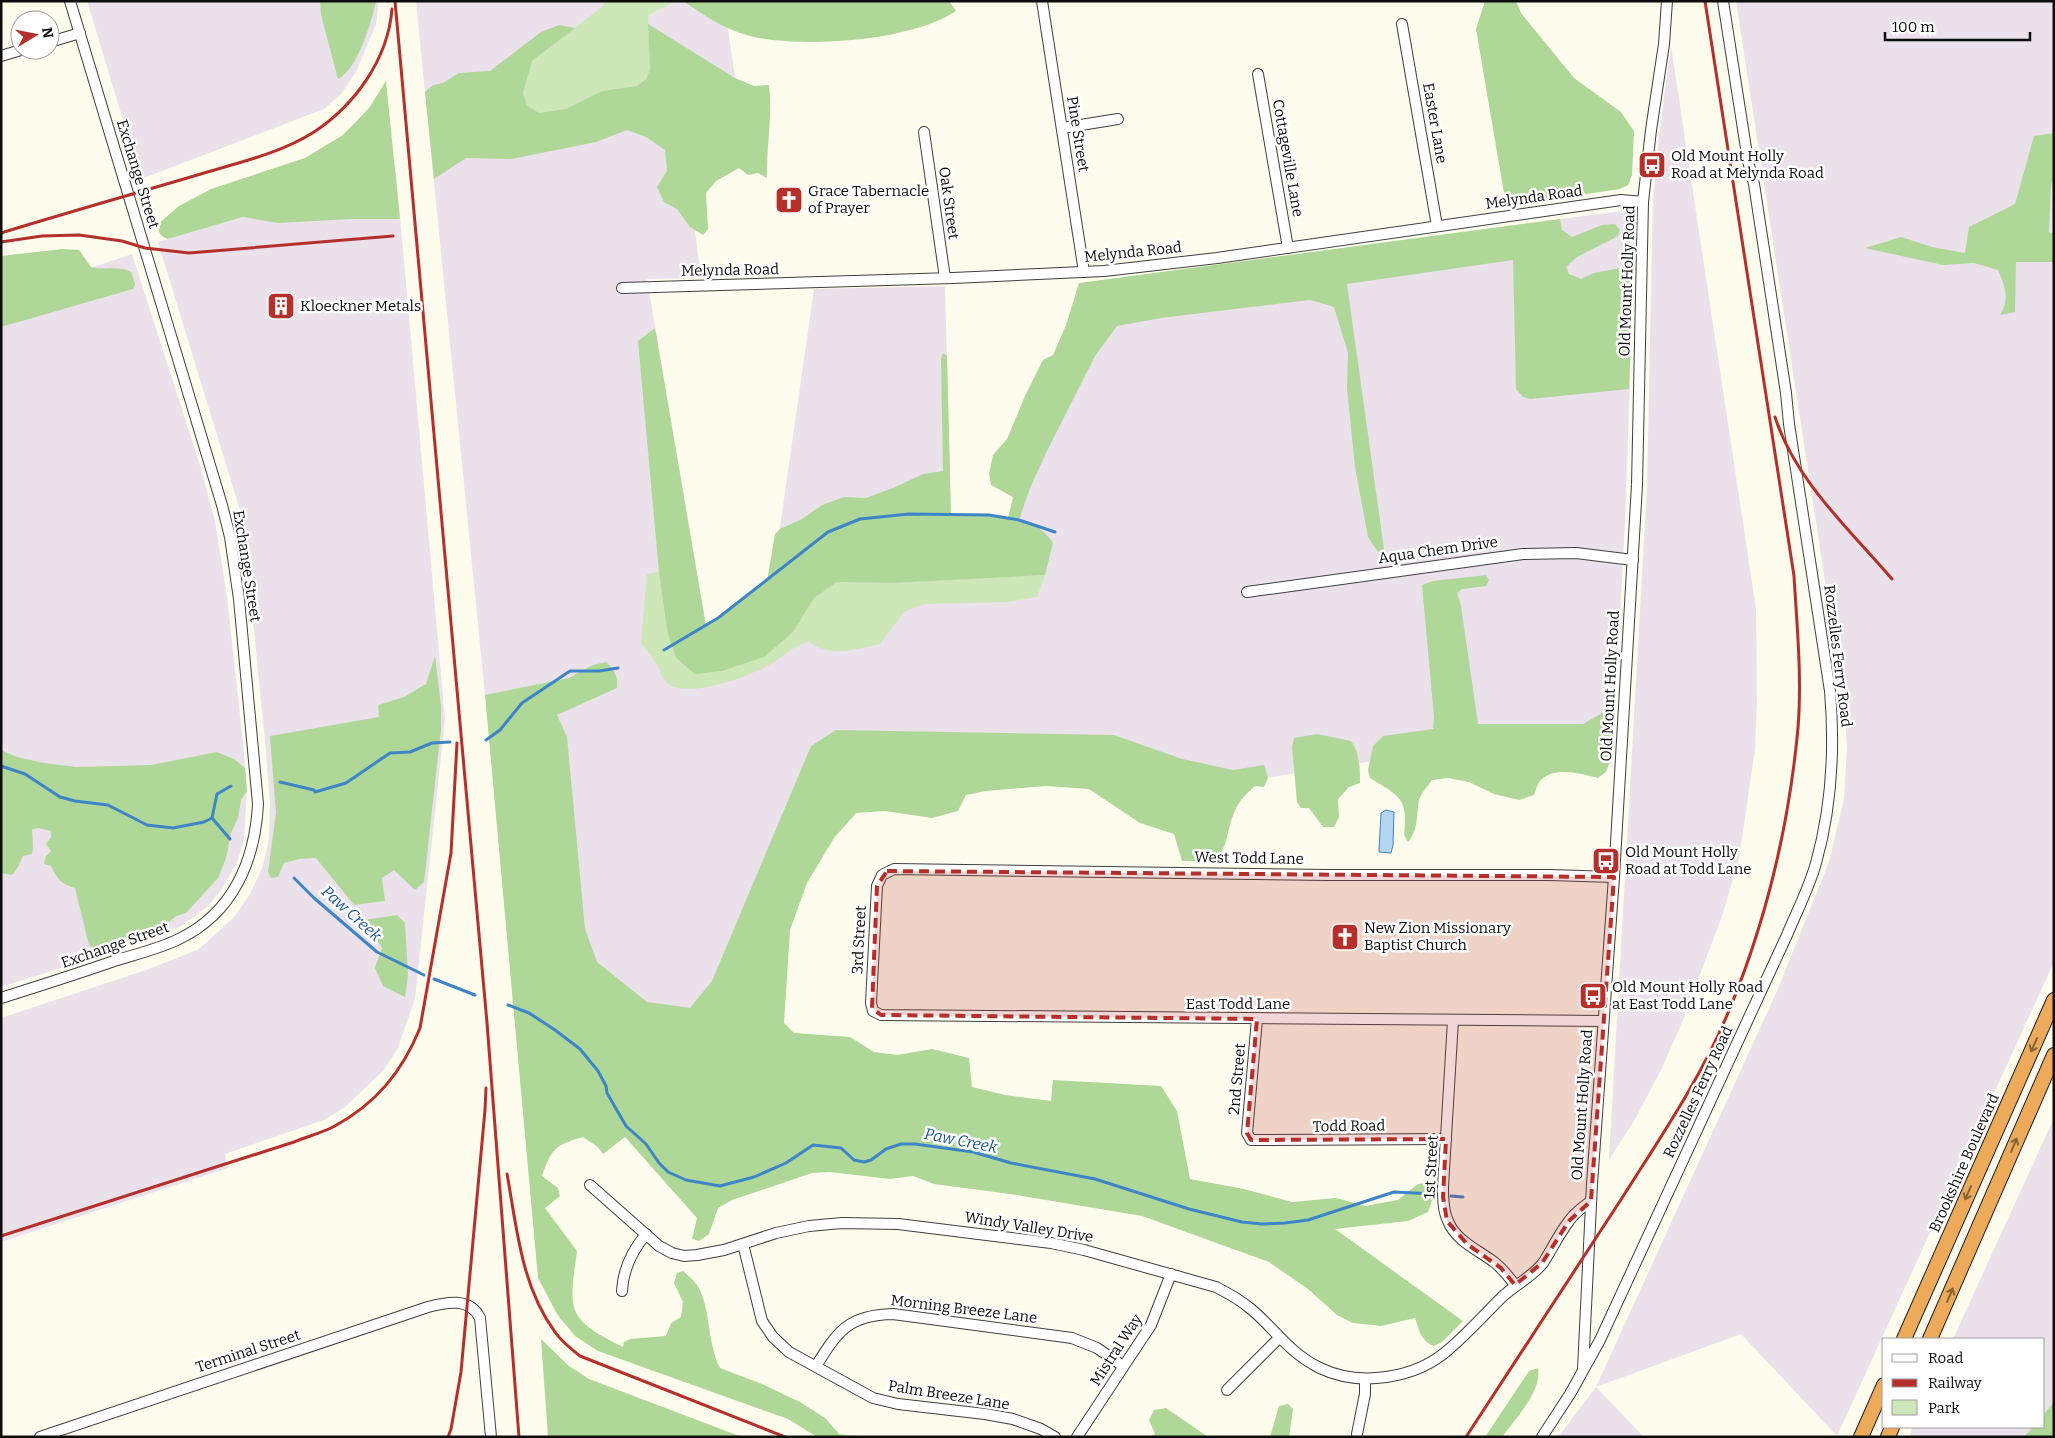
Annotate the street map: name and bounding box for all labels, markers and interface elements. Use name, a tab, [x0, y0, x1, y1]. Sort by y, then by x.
north arrow	[10, 10, 60, 60]
scale bar	[1885, 10, 2030, 42]
text: 100 m	[1892, 18, 1935, 36]
text: N	[38, 26, 57, 40]
street label: Easter Lane	[1419, 81, 1451, 165]
street label: Pine Street	[1063, 95, 1093, 174]
street label: Cottageville Lane	[1269, 98, 1307, 218]
street label: Exchange Street	[113, 117, 163, 231]
place label: Old Mount Holly Road at Melynda Road	[1671, 147, 1824, 182]
bus stop icon: Old Mount Holly Road at Melynda Road	[1637, 150, 1667, 180]
street label: Oak Street	[935, 166, 963, 241]
street label: Melynda Road	[1484, 181, 1584, 213]
place label: Grace Tabernacle of Prayer	[808, 182, 929, 217]
church icon: Grace Tabernacle of Prayer	[774, 185, 804, 215]
street label: Old Mount Holly Road	[1615, 205, 1639, 357]
street label: Melynda Road	[1083, 238, 1183, 266]
street label: Melynda Road	[681, 260, 779, 280]
building icon: Kloeckner Metals	[266, 291, 296, 321]
place label: Kloeckner Metals	[300, 297, 421, 315]
street label: Exchange Street	[229, 509, 265, 624]
street label: Aqua Chem Drive	[1377, 533, 1499, 567]
street label: Rozzelles Ferry Road	[1820, 584, 1856, 728]
street label: Old Mount Holly Road	[1597, 610, 1623, 762]
place label: Old Mount Holly Road at Todd Lane	[1625, 843, 1751, 878]
bus stop icon: Old Mount Holly Road at Todd Lane	[1591, 846, 1621, 876]
street label: West Todd Lane	[1194, 848, 1304, 868]
water label: Paw Creek	[318, 882, 386, 945]
street label: 3rd Street	[848, 905, 870, 975]
street label: Exchange Street	[59, 918, 172, 972]
place label: New Zion Missionary Baptist Church	[1364, 919, 1511, 954]
church icon: New Zion Missionary Baptist Church	[1330, 922, 1360, 952]
place label: Old Mount Holly Road at East Todd Lane	[1612, 978, 1763, 1013]
bus stop icon: Old Mount Holly Road at East Todd Lane	[1578, 981, 1608, 1011]
street label: East Todd Lane	[1186, 995, 1290, 1013]
street label: Rozzelles Ferry Road	[1660, 1023, 1736, 1161]
street label: Old Mount Holly Road	[1568, 1029, 1596, 1181]
one-way arrow	[2029, 1037, 2039, 1052]
street label: 2nd Street	[1225, 1042, 1249, 1116]
street label: Brookshire Boulevard	[1925, 1091, 2003, 1235]
street label: Todd Road	[1312, 1116, 1386, 1136]
water label: Paw Creek	[923, 1124, 999, 1157]
street label: 1st Street	[1420, 1134, 1442, 1199]
one-way arrow	[2010, 1138, 2019, 1153]
one-way arrow	[1963, 1185, 1973, 1200]
street label: Windy Valley Drive	[963, 1208, 1095, 1246]
one-way arrow	[1946, 1287, 1955, 1302]
street label: Morning Breeze Lane	[890, 1291, 1038, 1327]
street label: Mistral Way	[1086, 1311, 1146, 1389]
street label: Terminal Street	[193, 1325, 303, 1376]
legend	[1882, 1338, 2045, 1428]
text: Road	[1928, 1349, 1963, 1367]
text: Railway	[1928, 1374, 1982, 1392]
street label: Palm Breeze Lane	[887, 1376, 1011, 1414]
text: Park	[1928, 1399, 1960, 1417]

